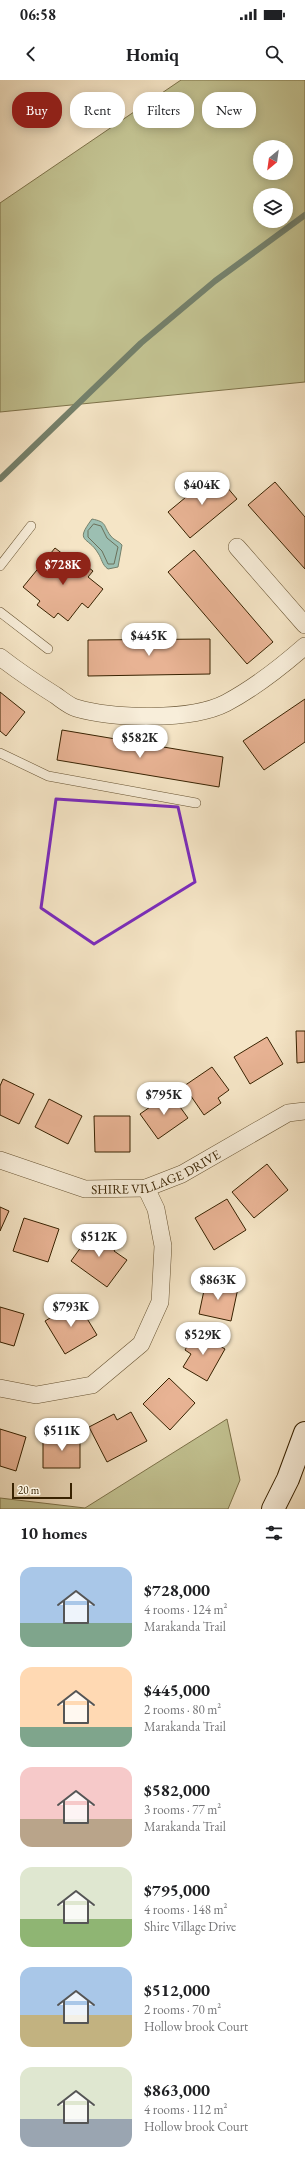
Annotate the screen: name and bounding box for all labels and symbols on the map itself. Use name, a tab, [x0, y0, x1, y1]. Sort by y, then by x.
north arrow	[253, 140, 293, 180]
pin: $404K	[174, 472, 230, 506]
pin: $728K	[35, 552, 91, 586]
pin: $445K	[121, 623, 177, 657]
pin: $582K	[112, 725, 168, 759]
pin: $795K	[136, 1082, 192, 1116]
street label: SHIRE VILLAGE DRIVE	[91, 1145, 223, 1197]
pin: $512K	[71, 1224, 127, 1258]
pin: $863K	[190, 1267, 246, 1301]
pin: $793K	[43, 1294, 99, 1328]
pin: $529K	[175, 1322, 231, 1356]
pin: $511K	[34, 1418, 90, 1452]
scale bar	[12, 1481, 72, 1500]

